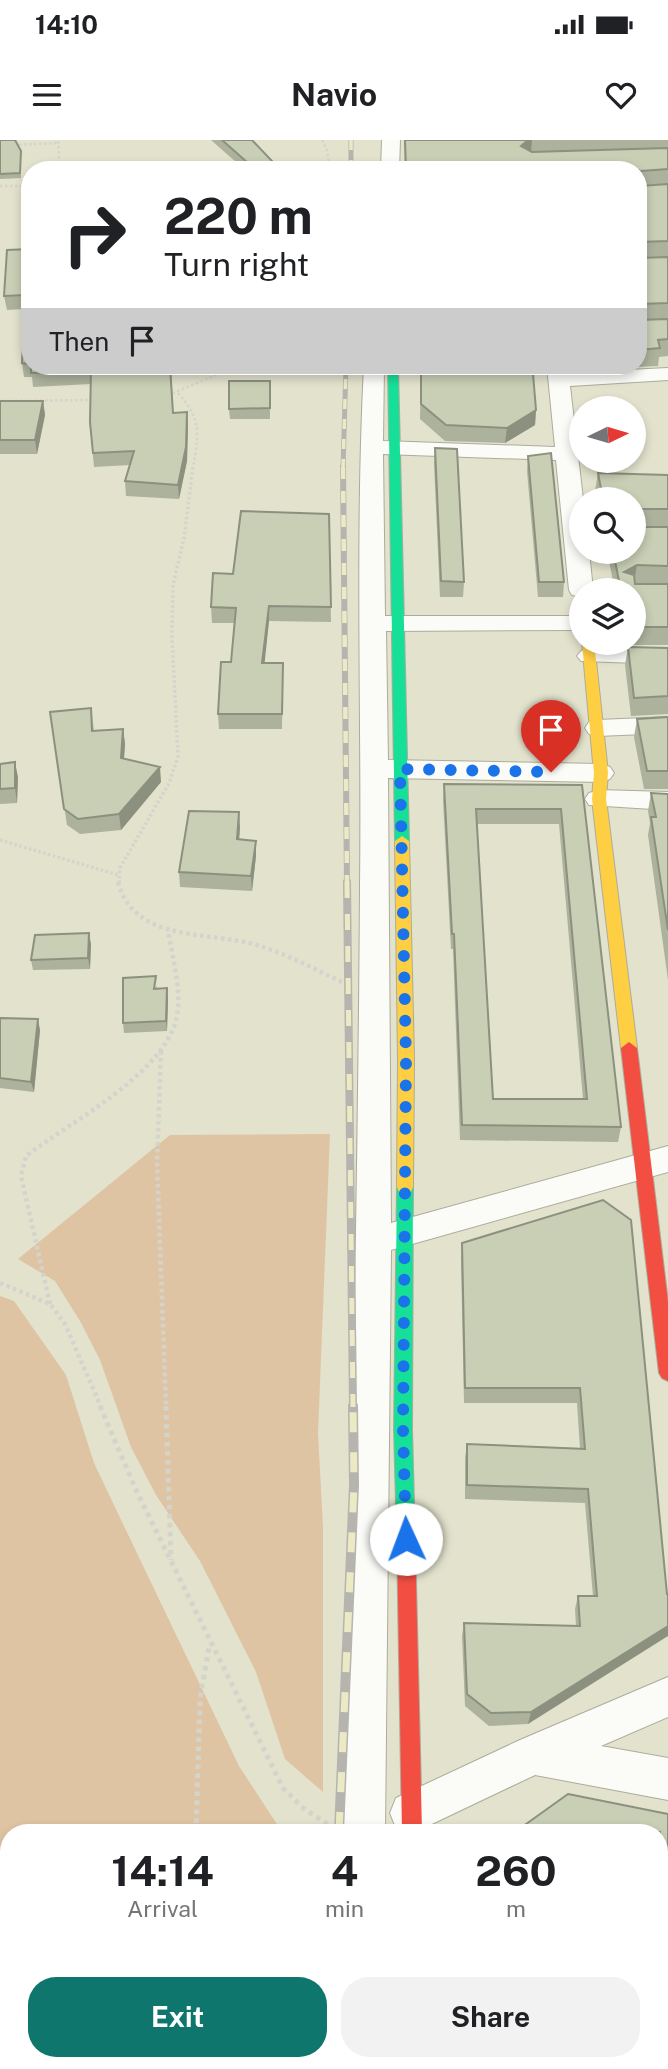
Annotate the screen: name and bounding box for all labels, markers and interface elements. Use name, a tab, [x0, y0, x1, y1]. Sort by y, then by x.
text: 14:10	[35, 9, 98, 40]
icon: menu	[28, 76, 66, 114]
text: Navio	[291, 76, 377, 113]
icon: heart	[602, 76, 640, 114]
text: 220 m	[164, 187, 313, 245]
icon: right	[49, 189, 140, 280]
text: Turn right	[164, 246, 309, 283]
icon: arrive	[123, 322, 161, 360]
text: Then	[49, 326, 109, 357]
north arrow	[569, 396, 646, 472]
map controls	[569, 396, 646, 655]
button: search	[569, 487, 646, 564]
button: layers	[569, 578, 646, 655]
pin	[521, 700, 581, 772]
icon: arrive	[532, 711, 570, 749]
position arrow	[369, 1502, 443, 1576]
text: 14:14	[111, 1846, 214, 1895]
text: 4	[331, 1846, 358, 1895]
text: 260	[475, 1846, 557, 1895]
text: Arrival	[127, 1895, 198, 1922]
text: min	[325, 1895, 364, 1922]
text: m	[506, 1895, 526, 1922]
button: Exit	[28, 1977, 327, 2057]
button: Share	[341, 1977, 640, 2057]

